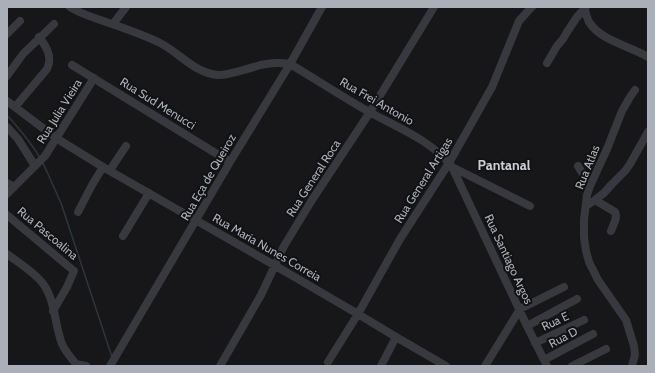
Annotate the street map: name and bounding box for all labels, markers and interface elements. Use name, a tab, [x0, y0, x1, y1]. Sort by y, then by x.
street label: Rua Sud Menucci	[117, 74, 199, 132]
street label: Rua Frei Antonio	[337, 74, 417, 128]
street label: Rua Julia Vieira	[33, 76, 85, 146]
street label: Rua Eça de Queiroz	[177, 131, 239, 223]
street label: Rua General Artigas	[391, 134, 455, 226]
street label: Rua General Roca	[283, 137, 344, 219]
street label: Rua Atlas	[571, 143, 603, 191]
district label: Pantanal	[478, 156, 531, 174]
street label: Rua Pascoalina	[15, 203, 82, 263]
street label: Rua Maria Nunes Correia	[210, 210, 324, 284]
street label: Rua Santiago Argos	[482, 212, 536, 306]
street label: Rua E	[539, 308, 571, 334]
street label: Rua D	[546, 323, 580, 351]

